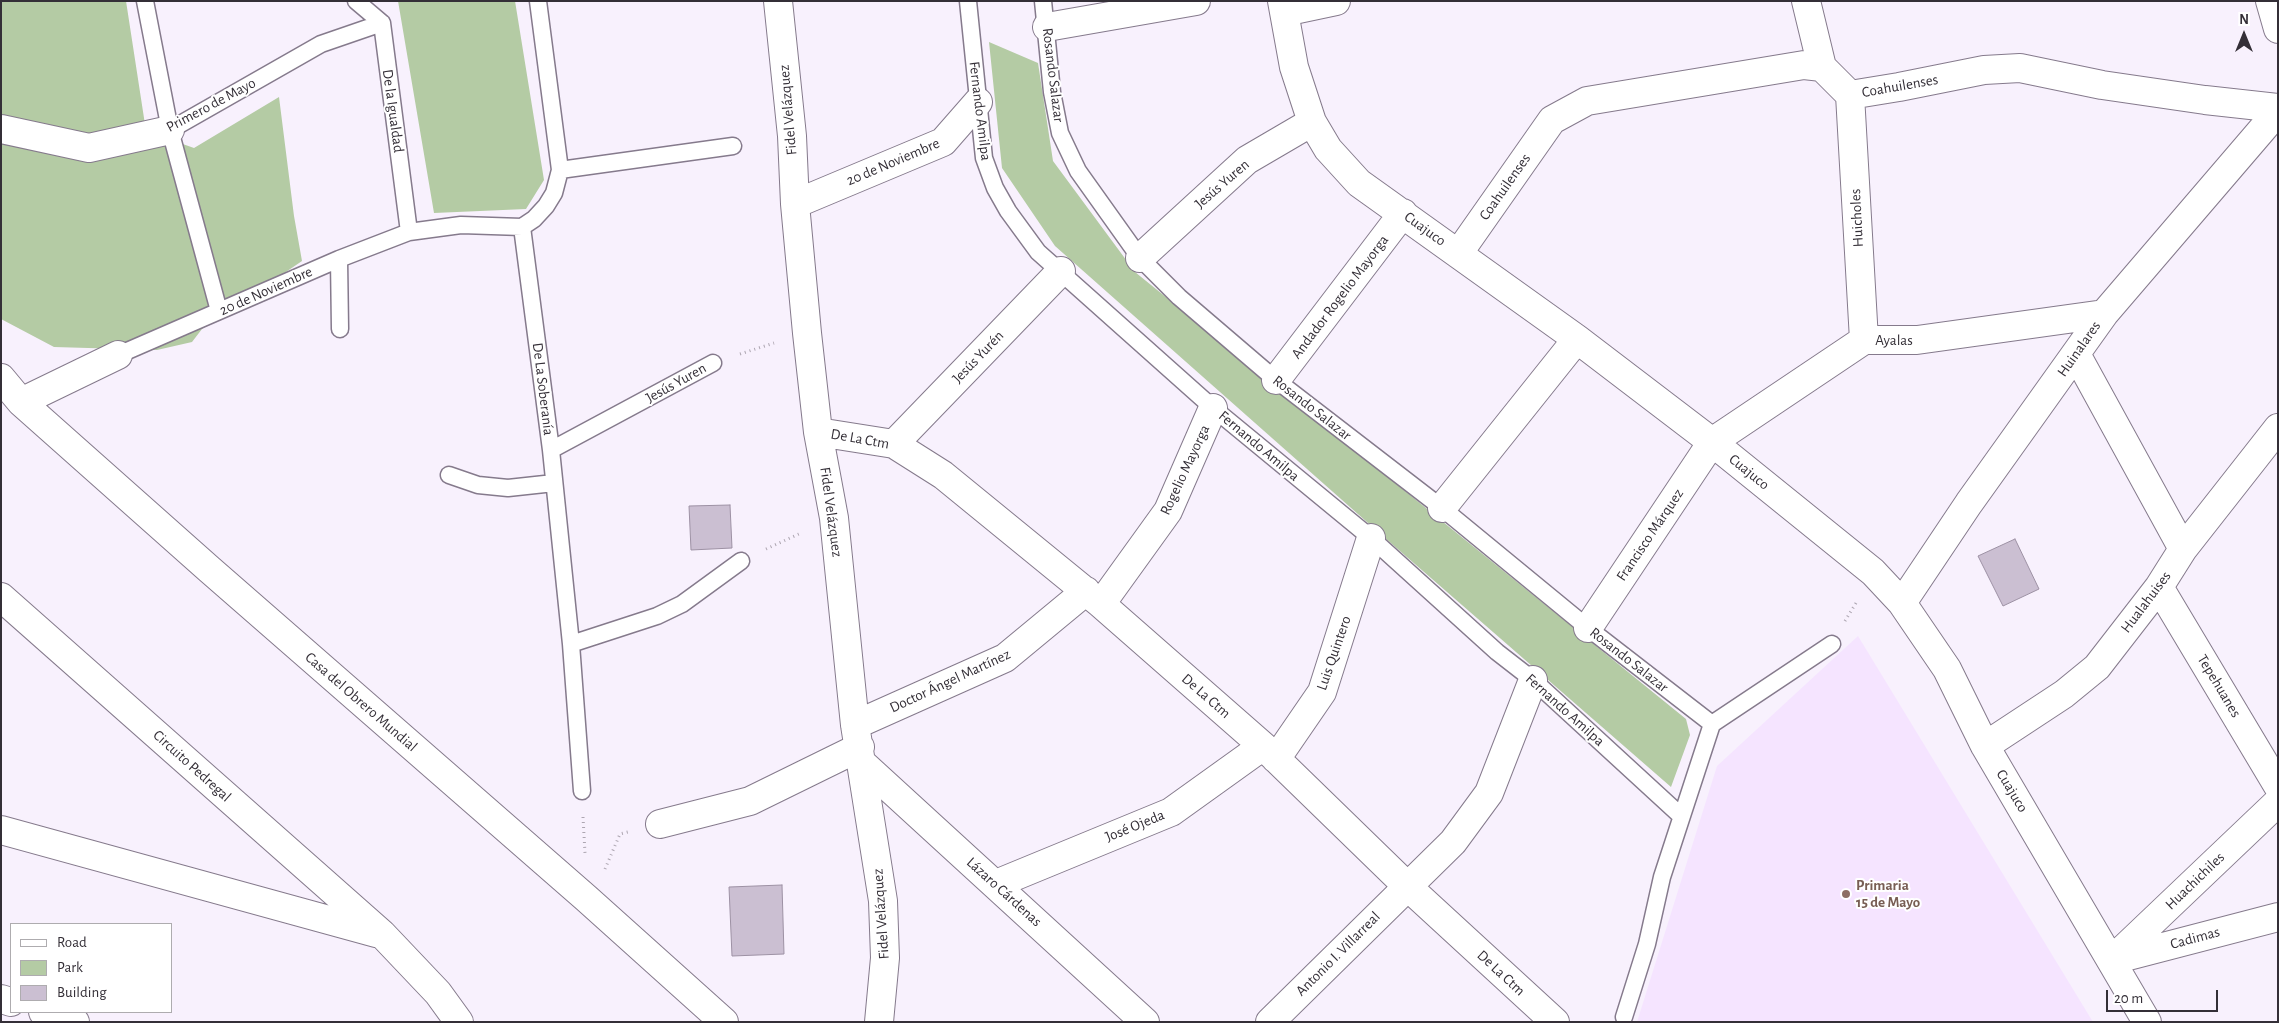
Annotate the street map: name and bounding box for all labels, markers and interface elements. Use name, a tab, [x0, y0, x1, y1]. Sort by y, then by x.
north arrow	[2219, 10, 2269, 60]
text: N	[2239, 13, 2249, 27]
street label: Rosando Salazar	[1038, 27, 1068, 123]
street label: Fernando Amilpa	[965, 60, 995, 162]
street label: Fidel Velázquez	[775, 64, 801, 156]
street label: De la Igualdad	[378, 68, 408, 154]
street label: Coahuilenses	[1860, 70, 1940, 102]
street label: Primero de Mayo	[163, 74, 259, 136]
street label: 20 de Noviembre	[844, 134, 942, 190]
street label: Coahuilenses	[1475, 150, 1535, 224]
street label: Jesús Yuren	[1191, 155, 1253, 213]
street label: Huicholes	[1846, 188, 1868, 248]
street label: Cuajuco	[1401, 208, 1449, 250]
street label: Andador Rogelio Mayorga	[1288, 231, 1392, 363]
street label: 20 de Noviembre	[217, 263, 315, 319]
street label: Huinalares	[2053, 318, 2105, 380]
street label: Jesús Yurén	[948, 327, 1008, 387]
street label: Ayalas	[1875, 331, 1913, 349]
street label: De La Soberanía	[528, 342, 558, 436]
street label: Jesús Yuren	[643, 359, 709, 407]
street label: Rosando Salazar	[1269, 372, 1355, 444]
street label: Fernando Amilpa	[1215, 407, 1303, 485]
street label: Rogelio Mayorga	[1156, 422, 1214, 518]
street label: De La Ctm	[829, 425, 891, 453]
street label: Cuajuco	[1725, 450, 1773, 494]
street label: Fidel Velázquez	[816, 466, 846, 558]
street label: Francisco Márquez	[1613, 485, 1687, 585]
street label: Hualahuises	[2117, 568, 2175, 636]
street label: Luis Quintero	[1313, 613, 1355, 693]
street label: Rosando Salazar	[1586, 624, 1672, 696]
street label: Doctor Ángel Martínez	[887, 645, 1013, 717]
street label: Casa del Obrero Mundial	[301, 648, 421, 756]
street label: Tepehuanes	[2193, 651, 2245, 721]
street label: De La Ctm	[1178, 670, 1234, 722]
street label: Fernando Amilpa	[1522, 670, 1608, 750]
street label: Circuito Pedregal	[149, 726, 235, 806]
street label: Cuajuco	[1992, 766, 2032, 816]
street label: José Ojeda	[1103, 806, 1167, 846]
street label: Huachichiles	[2162, 848, 2228, 914]
street label: Lázaro Cárdenas	[963, 853, 1045, 931]
street label: Fidel Velázquez	[869, 868, 893, 960]
place label: Primaria 15 de Mayo	[1856, 876, 1920, 911]
marker: Primaria 15 de Mayo	[1840, 888, 1852, 900]
street label: Antonio I. Villarreal	[1292, 908, 1384, 1000]
legend	[10, 923, 172, 1013]
street label: Cadimas	[2168, 923, 2222, 953]
text: Road	[57, 935, 87, 950]
street label: De La Ctm	[1473, 946, 1529, 1000]
text: Park	[57, 960, 83, 975]
scale bar	[2109, 980, 2222, 1012]
text: Building	[57, 985, 107, 1000]
text: 20 m	[2114, 991, 2143, 1006]

